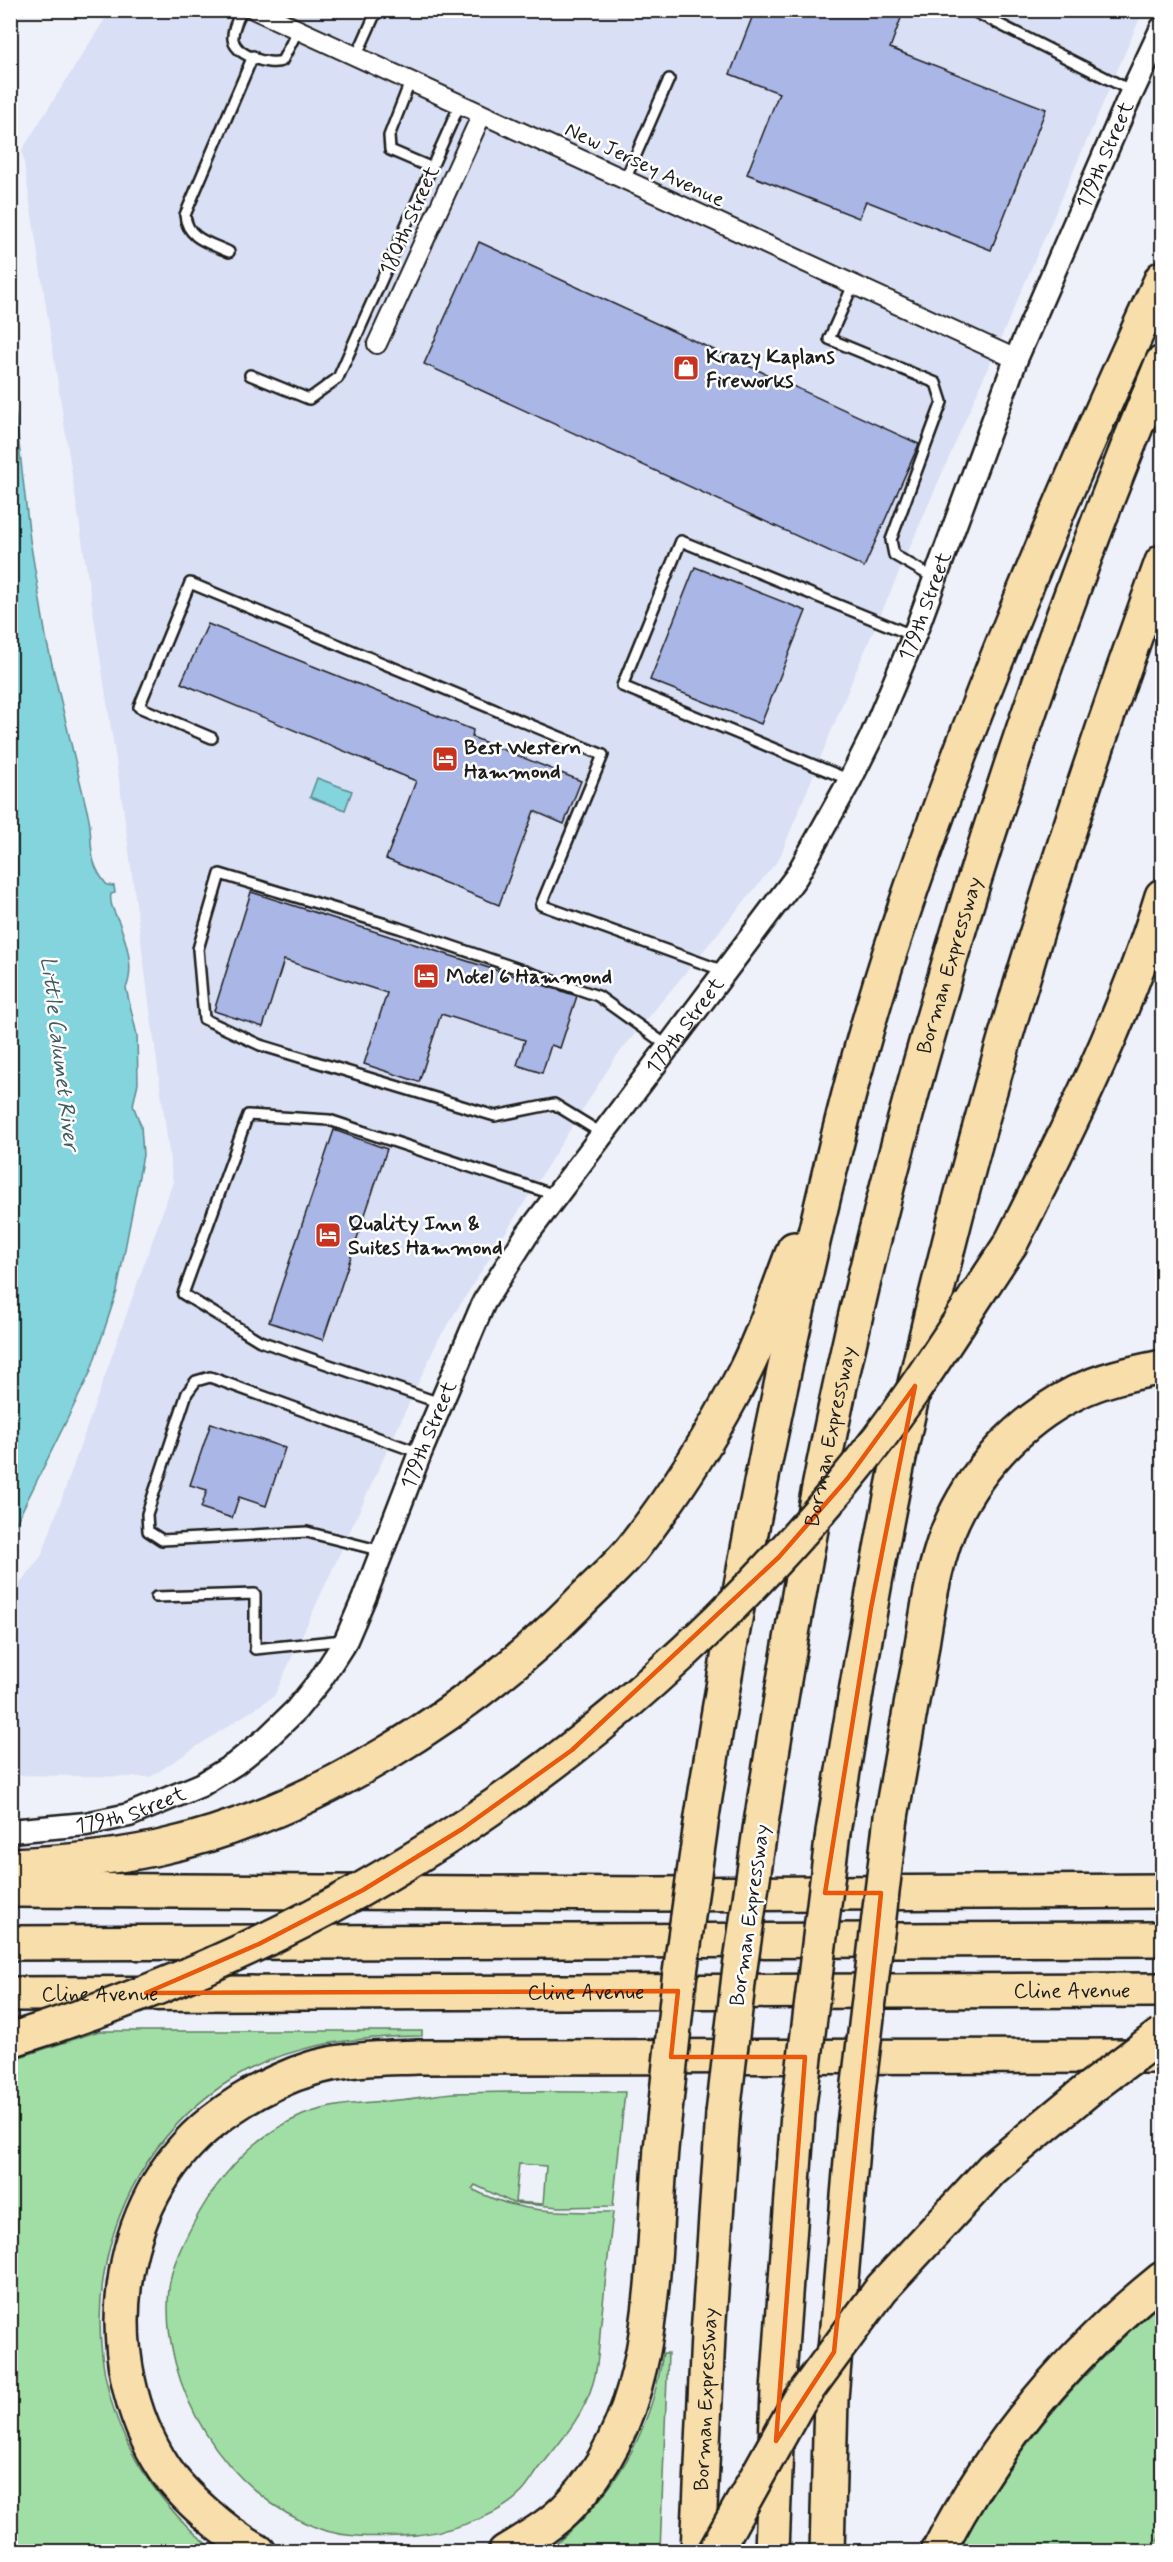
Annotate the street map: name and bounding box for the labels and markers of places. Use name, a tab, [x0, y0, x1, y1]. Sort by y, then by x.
place label: Krazy Kaplans Fireworks	[706, 343, 836, 395]
shop icon: Krazy Kaplans Fireworks	[671, 353, 701, 383]
place label: Best Western Hammond	[464, 734, 581, 786]
hotel icon: Best Western Hammond	[430, 744, 460, 774]
hotel icon: Motel 6 Hammond	[411, 961, 441, 991]
place label: Motel 6 Hammond	[446, 963, 612, 991]
place label: Quality Inn & Suites Hammond	[348, 1210, 502, 1262]
hotel icon: Quality Inn & Suites Hammond	[313, 1220, 343, 1250]

